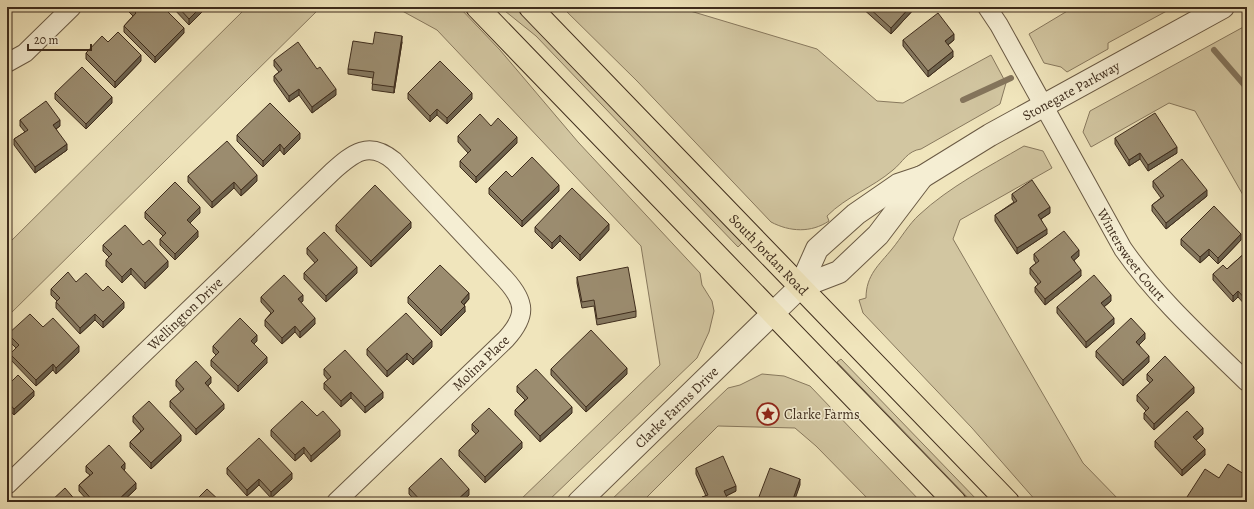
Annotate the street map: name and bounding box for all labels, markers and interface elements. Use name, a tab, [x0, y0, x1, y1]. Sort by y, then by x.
scale bar	[28, 26, 91, 52]
text: 20 m	[34, 32, 58, 48]
street label: Stonegate Parkway	[1019, 56, 1124, 125]
street label: Wintersweet Court	[1092, 204, 1170, 305]
street label: South Jordan Road	[725, 210, 813, 300]
street label: Wellington Drive	[143, 273, 227, 355]
street label: Molina Place	[448, 331, 514, 395]
street label: Clarke Farms Drive	[630, 362, 722, 452]
place icon: Clarke Farms	[755, 401, 781, 427]
place label: Clarke Farms	[784, 405, 860, 424]

